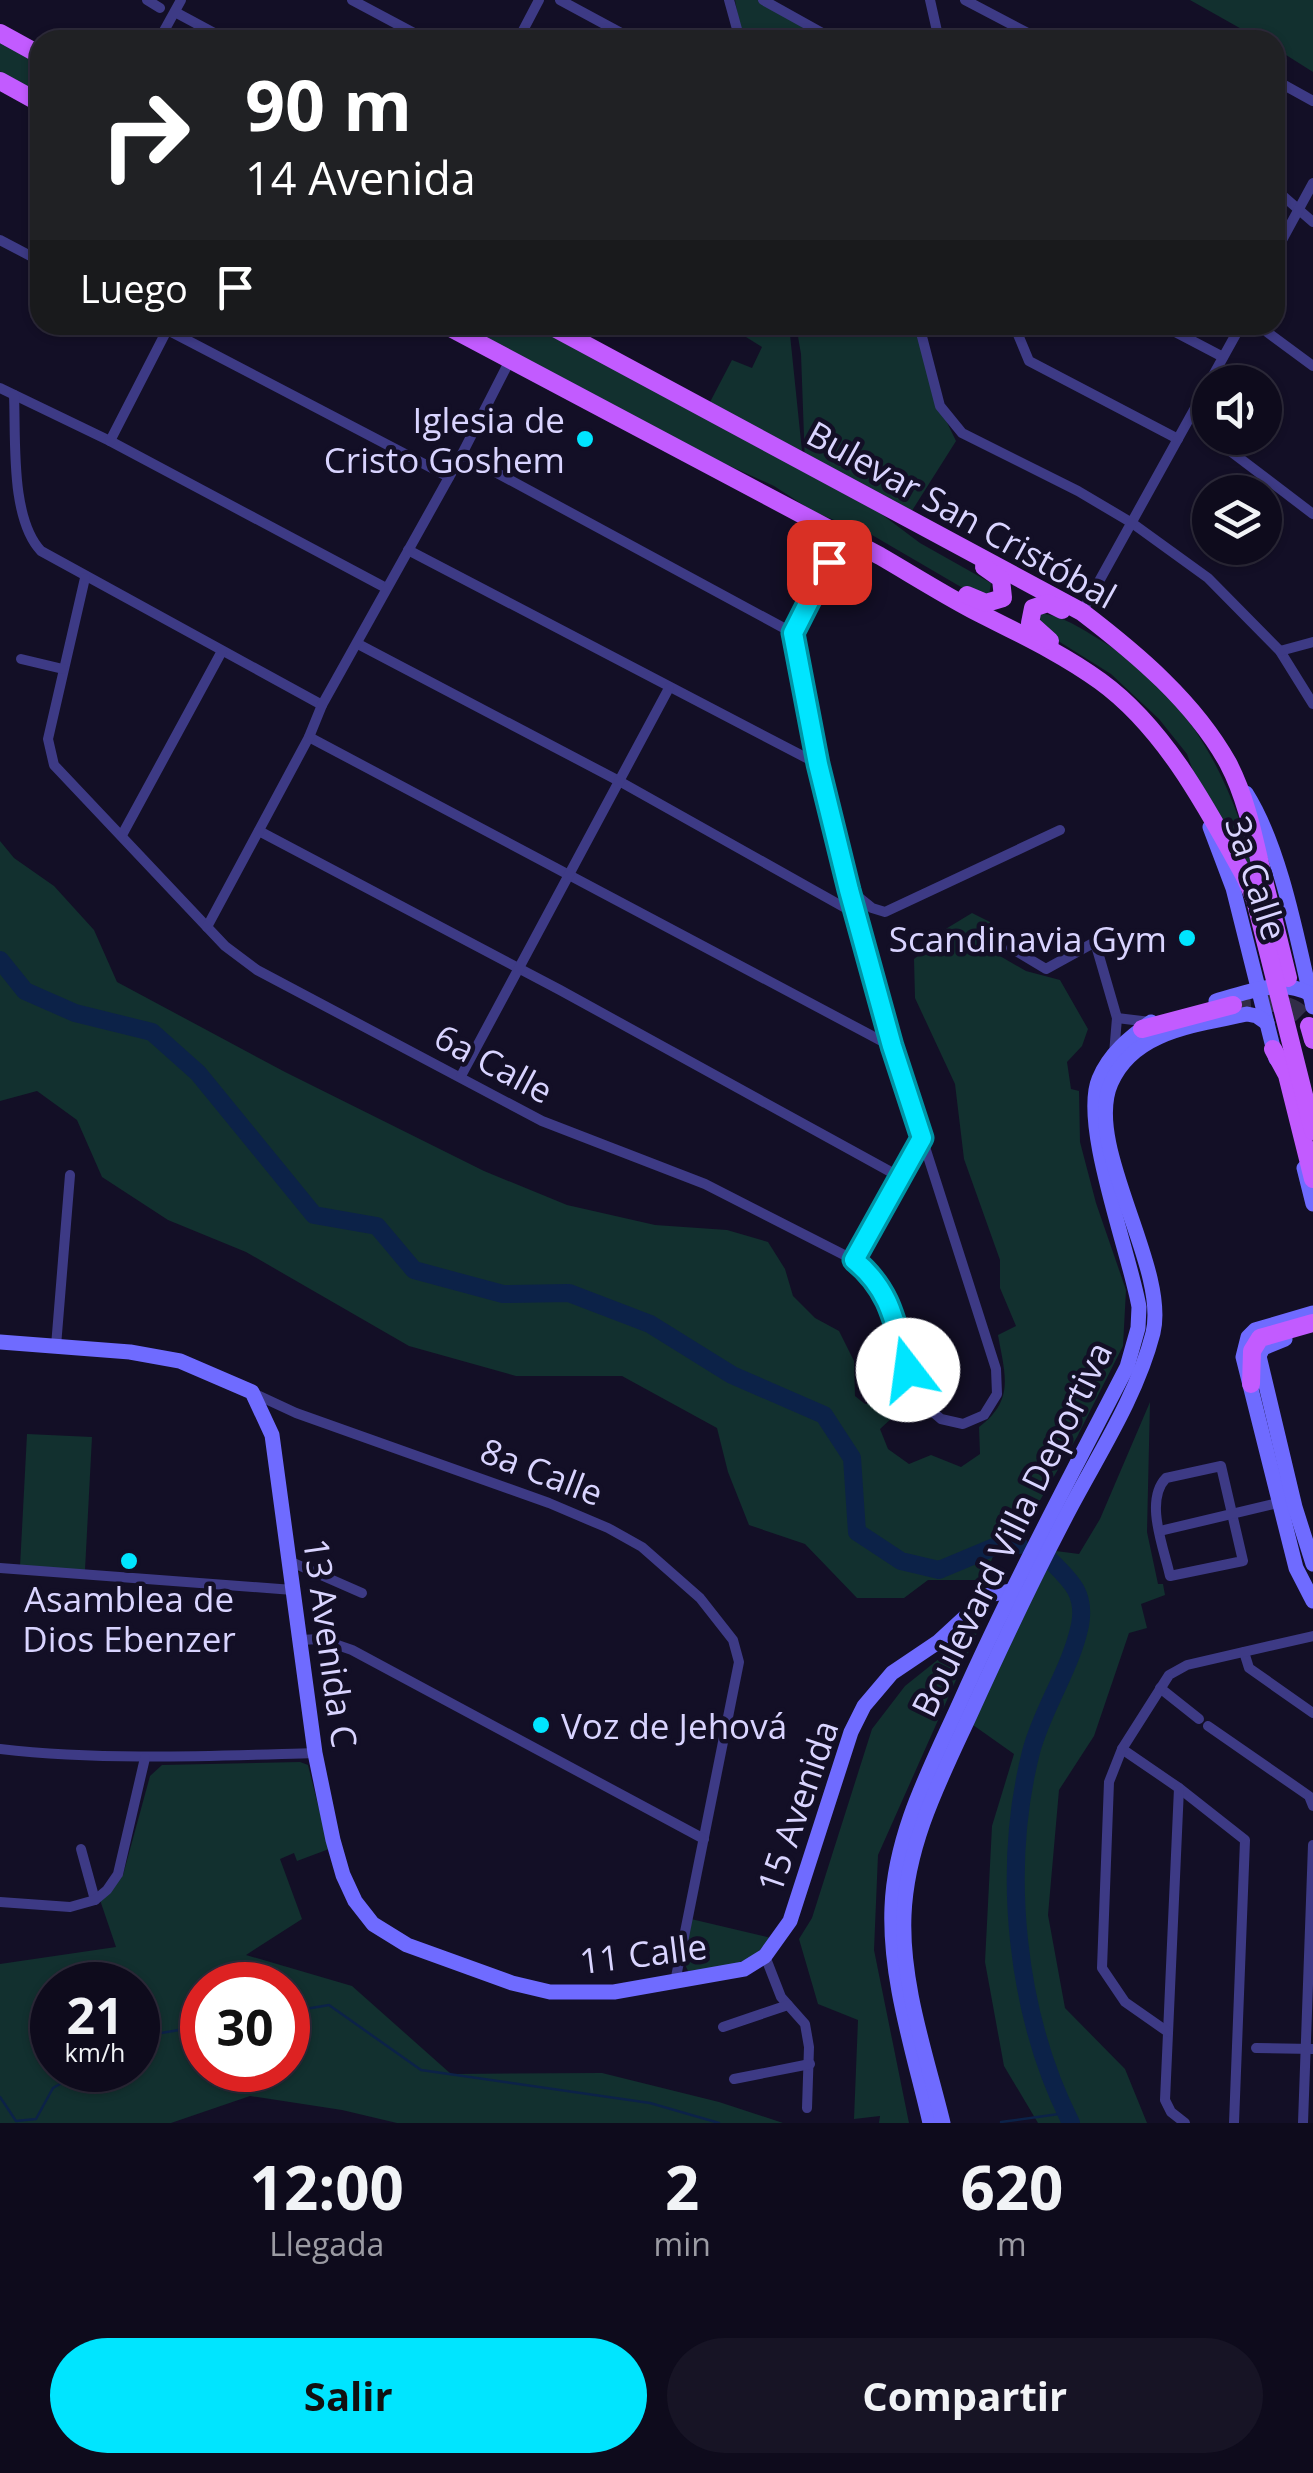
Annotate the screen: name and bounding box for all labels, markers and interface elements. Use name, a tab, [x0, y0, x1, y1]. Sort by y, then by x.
text: 90 m	[245, 56, 412, 152]
icon: right	[80, 70, 210, 200]
text: 14 Avenida	[245, 147, 476, 208]
icon: arrive	[208, 260, 263, 315]
text: Luego	[80, 262, 188, 314]
map controls	[1192, 365, 1282, 565]
button: sound	[1192, 365, 1282, 455]
place label: Iglesia de Cristo Goshem	[324, 396, 565, 483]
street label: Bulevar San Cristóbal	[799, 409, 1125, 619]
marker: Iglesia de Cristo Goshem	[574, 428, 596, 450]
button: layers	[1192, 475, 1282, 565]
pin	[787, 520, 872, 605]
icon: arrive	[802, 535, 857, 590]
street label: 3a Calle	[1215, 810, 1299, 946]
place label: Scandinavia Gym	[889, 915, 1167, 962]
marker: Scandinavia Gym	[1176, 927, 1198, 949]
street label: 6a Calle	[427, 1012, 561, 1114]
position arrow	[856, 1318, 960, 1422]
street label: Boulevard Villa Deportiva	[900, 1334, 1122, 1724]
street label: 8a Calle	[474, 1426, 610, 1516]
street label: 13 Avenida C	[293, 1535, 369, 1751]
marker: Asamblea de Dios Ebenzer	[118, 1550, 140, 1572]
place label: Asamblea de Dios Ebenzer	[22, 1575, 236, 1662]
place label: Voz de Jehová	[561, 1702, 787, 1749]
street label: 15 Avenida	[746, 1713, 848, 1899]
marker: Voz de Jehová	[530, 1714, 552, 1736]
street label: 11 Calle	[577, 1922, 709, 1984]
speed limit sign: 30	[180, 1962, 310, 2092]
text: 21	[66, 1981, 124, 2049]
text: km/h	[65, 2035, 125, 2069]
text: 12:00	[250, 2146, 404, 2228]
text: 2	[665, 2146, 699, 2228]
text: 620	[960, 2146, 1063, 2228]
text: Llegada	[269, 2222, 384, 2265]
text: min	[654, 2222, 711, 2265]
text: m	[997, 2222, 1027, 2265]
button: Salir	[50, 2338, 647, 2453]
button: Compartir	[667, 2338, 1263, 2453]

